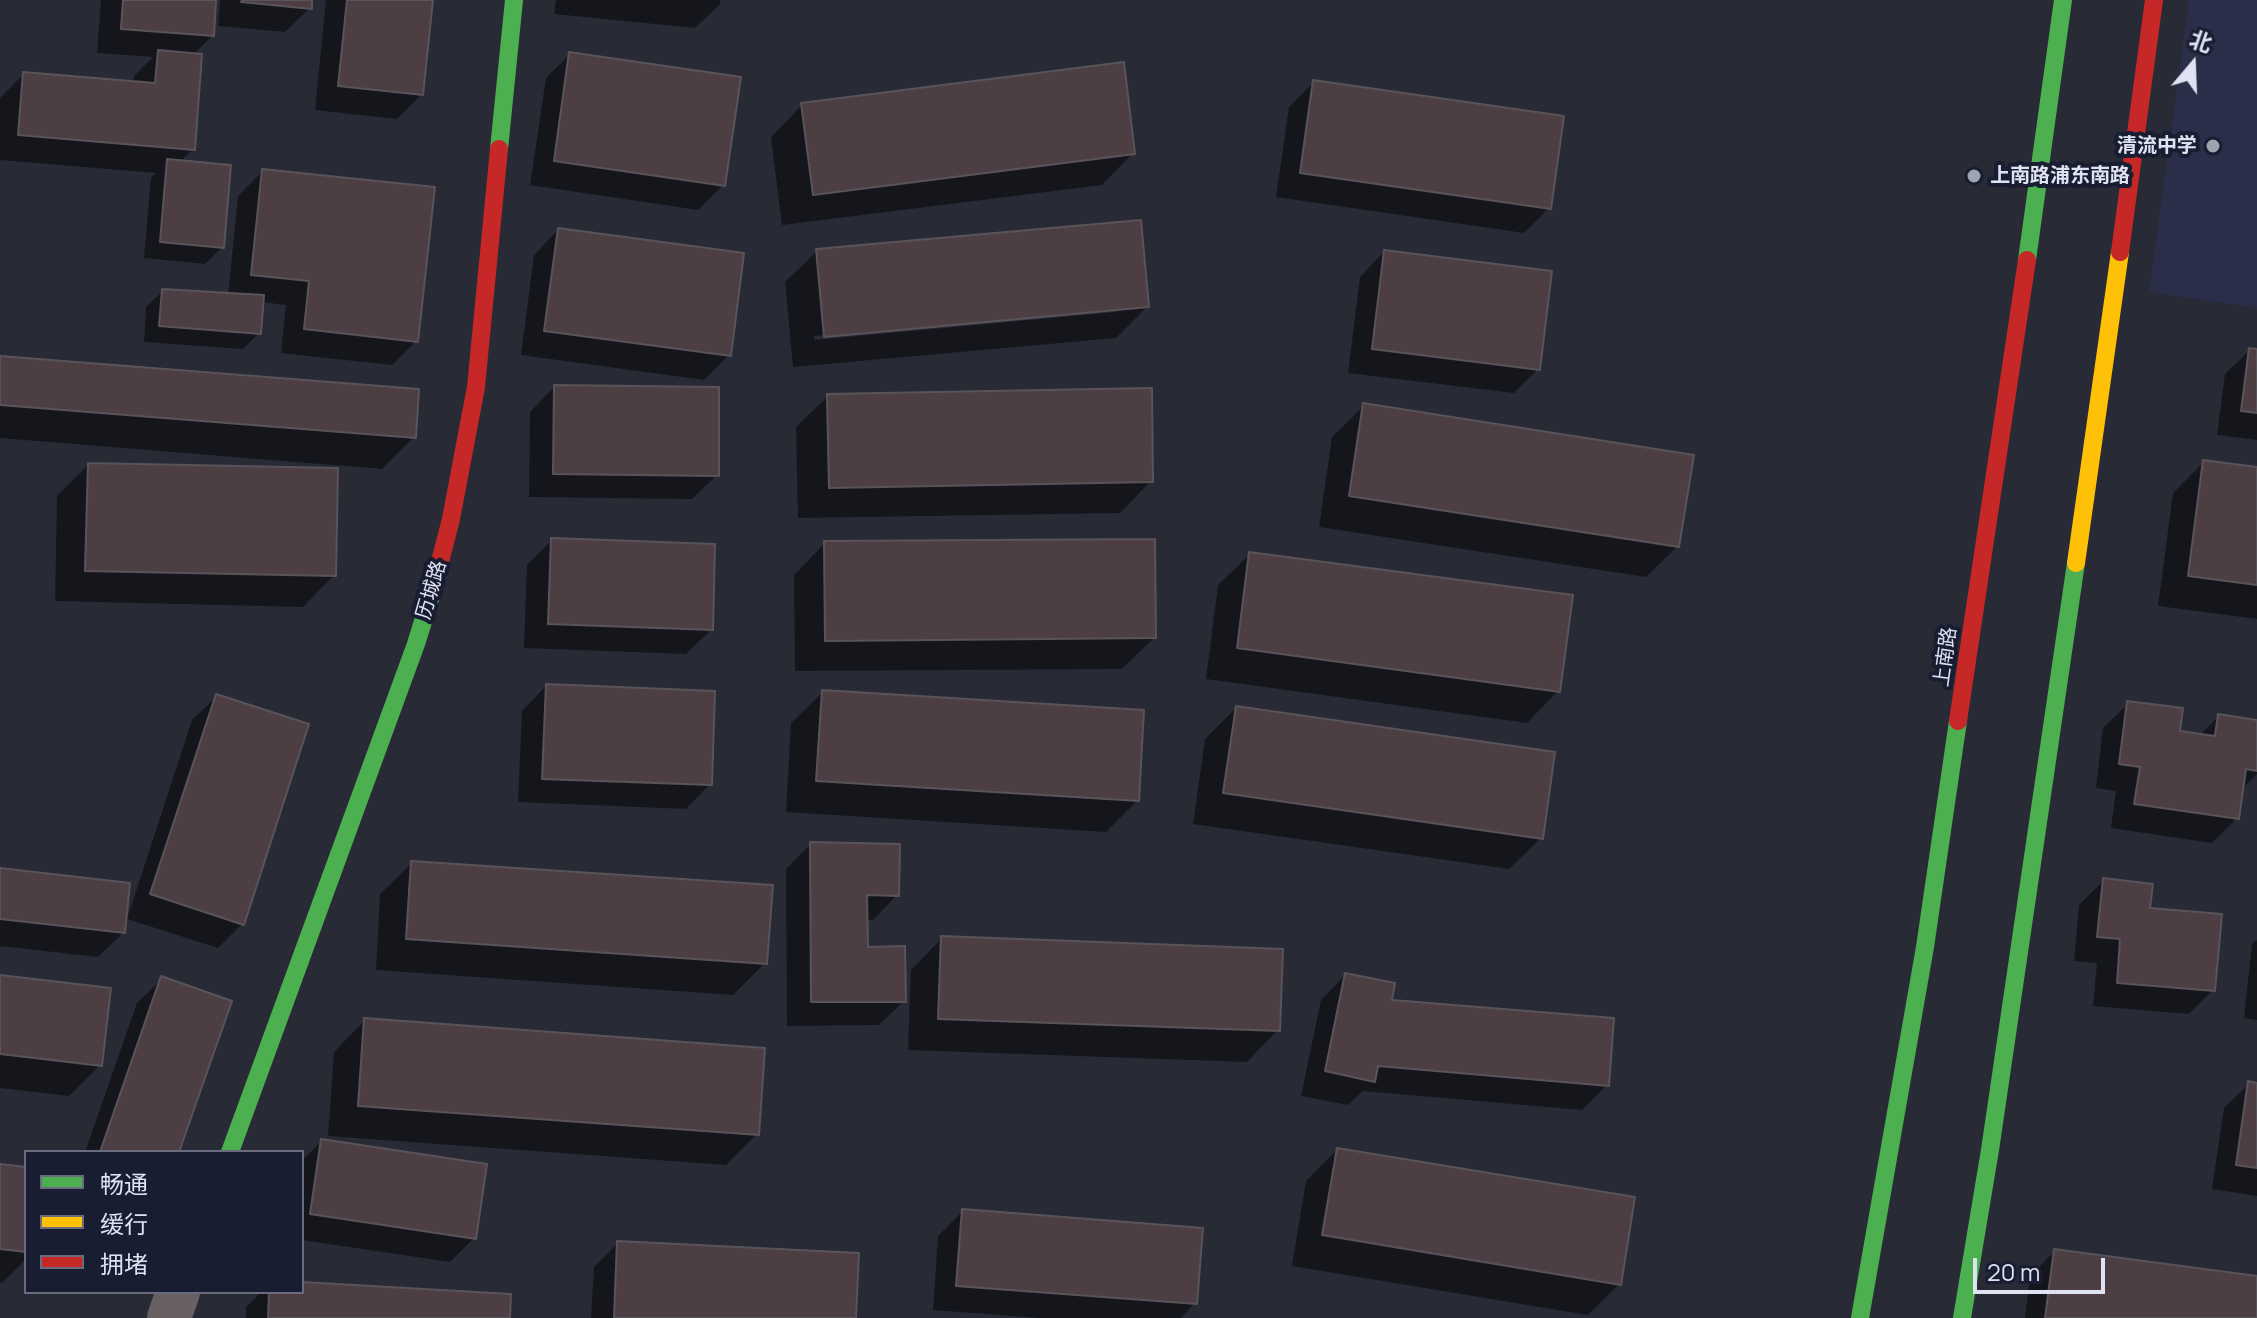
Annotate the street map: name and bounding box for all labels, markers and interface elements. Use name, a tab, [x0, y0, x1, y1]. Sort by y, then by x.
north arrow	[2153, 24, 2233, 104]
text: 北	[2186, 24, 2216, 59]
place label: 清流中学	[2117, 134, 2197, 158]
marker: 清流中学	[2204, 137, 2222, 155]
place label: 上南路浦东南路	[1990, 164, 2130, 188]
marker: 上南路浦东南路	[1965, 167, 1983, 185]
street label: 历城路	[412, 558, 452, 622]
street label: 上南路	[1930, 626, 1962, 688]
legend	[24, 1150, 304, 1294]
text: 畅通	[100, 1167, 148, 1200]
text: 缓行	[100, 1207, 148, 1240]
scale bar	[1977, 1242, 2109, 1292]
text: 拥堵	[100, 1247, 148, 1280]
text: 20 m	[1987, 1255, 2040, 1288]

